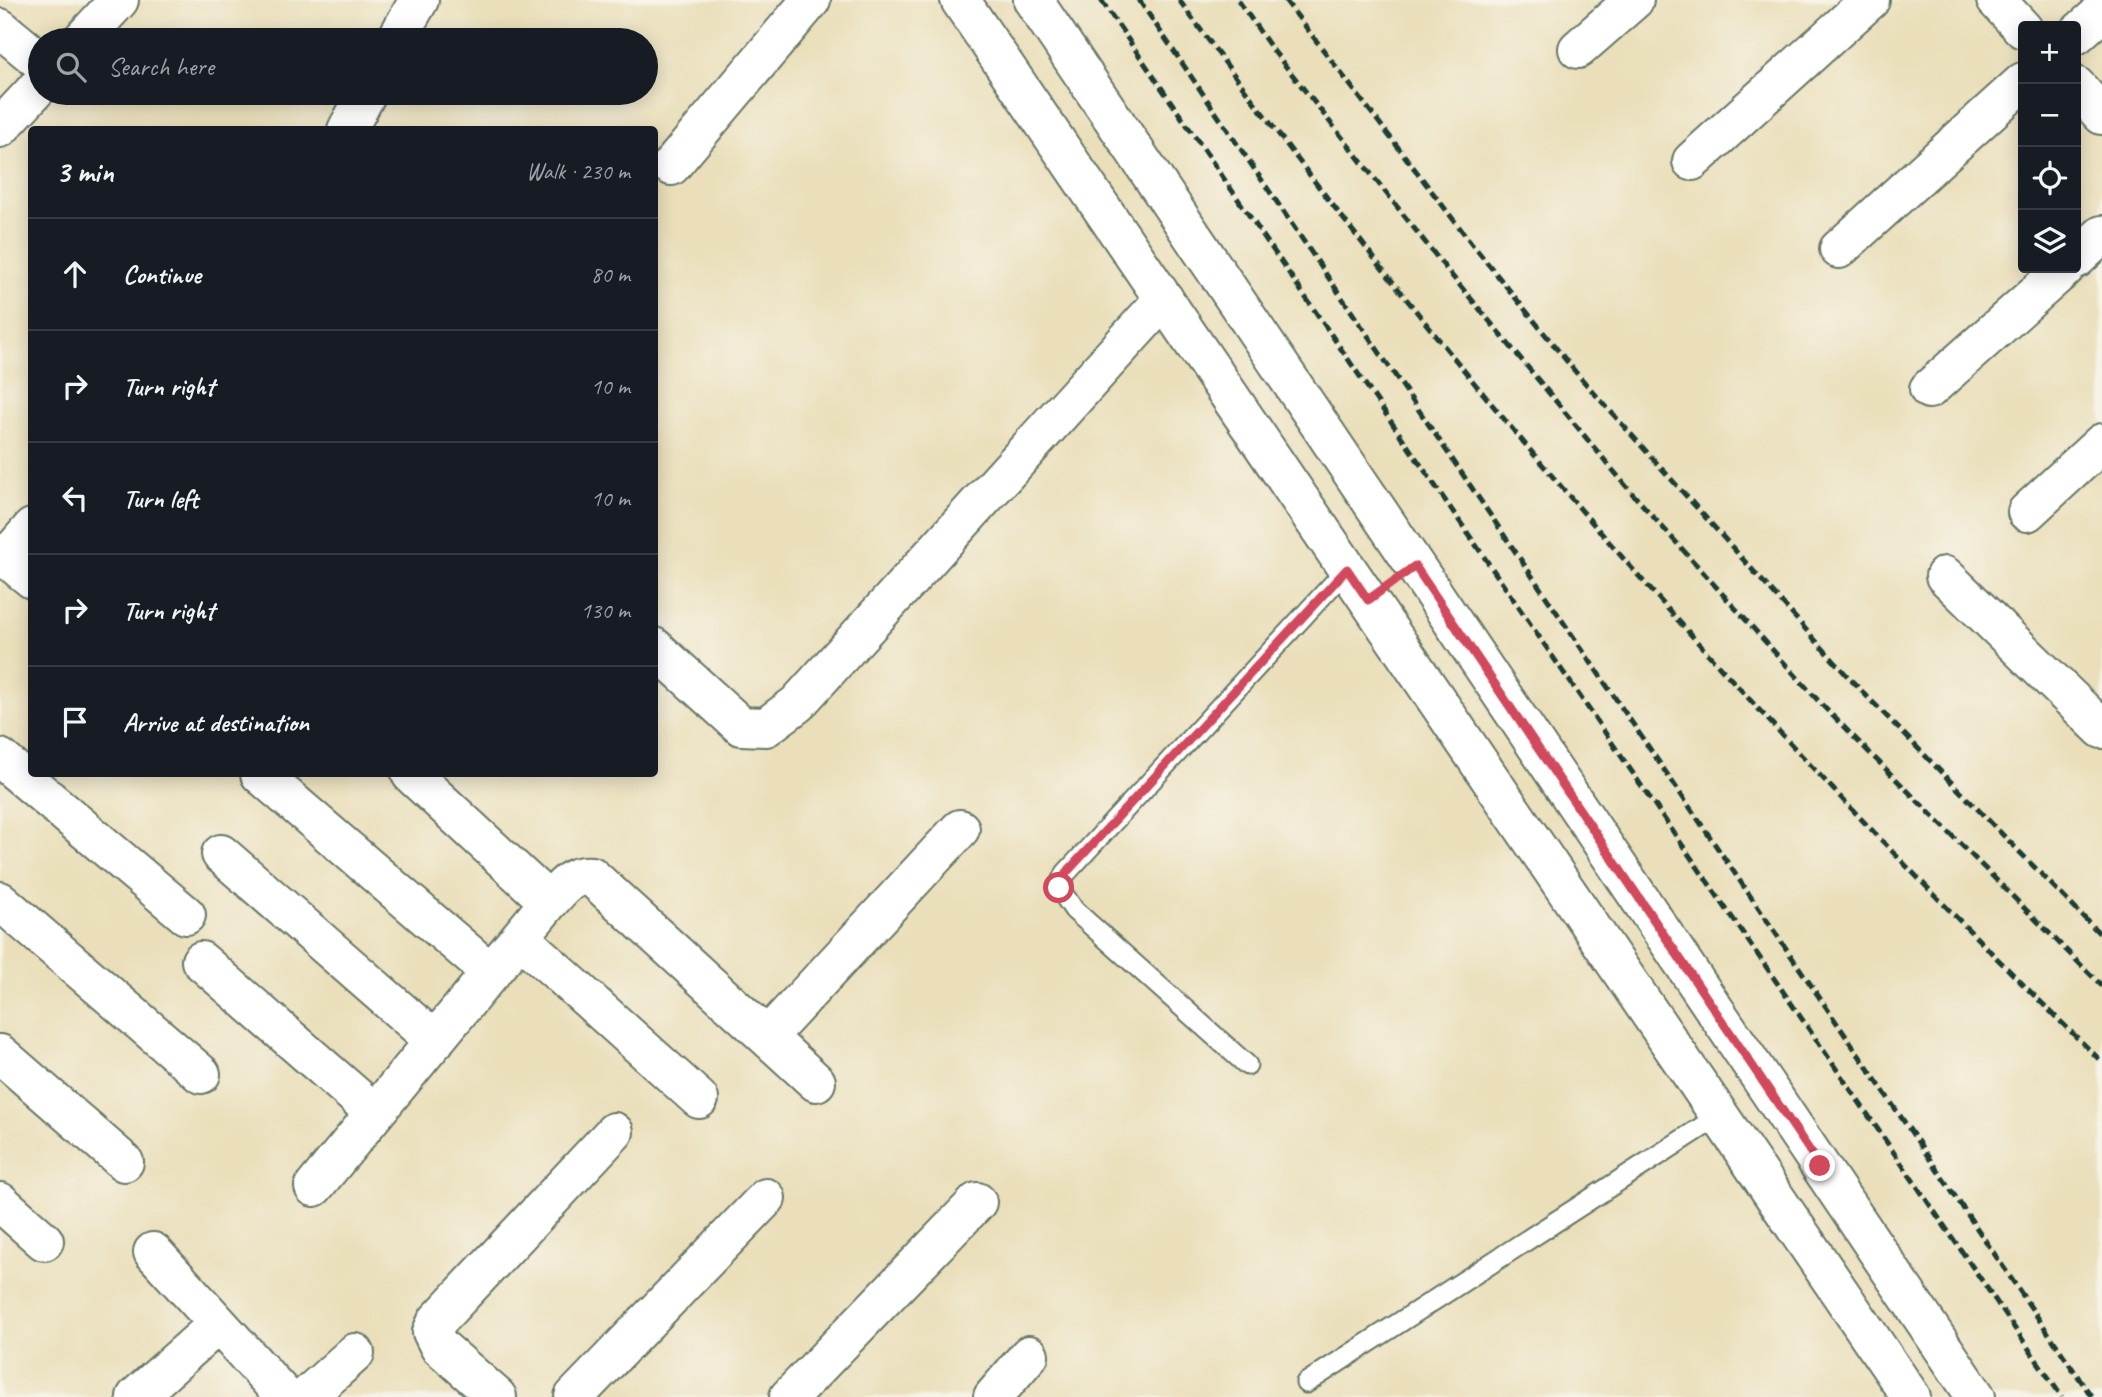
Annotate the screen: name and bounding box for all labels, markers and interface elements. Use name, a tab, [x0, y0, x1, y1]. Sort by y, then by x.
map controls	[2018, 21, 2081, 273]
button: +	[2018, 21, 2081, 84]
search box	[28, 28, 658, 105]
icon: search	[52, 48, 90, 86]
text: Search here	[108, 50, 214, 83]
button: −	[2018, 84, 2081, 147]
button: locate	[2018, 147, 2081, 210]
text: 3 min	[56, 153, 113, 191]
text: Walk · 230 m	[526, 157, 630, 186]
button: layers	[2018, 210, 2081, 273]
icon: ahead	[56, 255, 94, 293]
text: Continue	[123, 258, 201, 291]
text: 80 m	[591, 260, 630, 289]
icon: right	[56, 367, 94, 405]
text: Turn right	[123, 370, 214, 403]
text: 10 m	[591, 372, 630, 401]
icon: left	[56, 479, 94, 517]
text: Turn left	[123, 482, 198, 515]
text: 10 m	[591, 484, 630, 513]
icon: right	[56, 591, 94, 629]
text: Turn right	[123, 594, 214, 627]
text: 130 m	[581, 596, 630, 625]
icon: arrive	[56, 703, 94, 741]
text: Arrive at destination	[123, 706, 309, 739]
route start	[1043, 872, 1074, 903]
route end	[1804, 1150, 1835, 1181]

